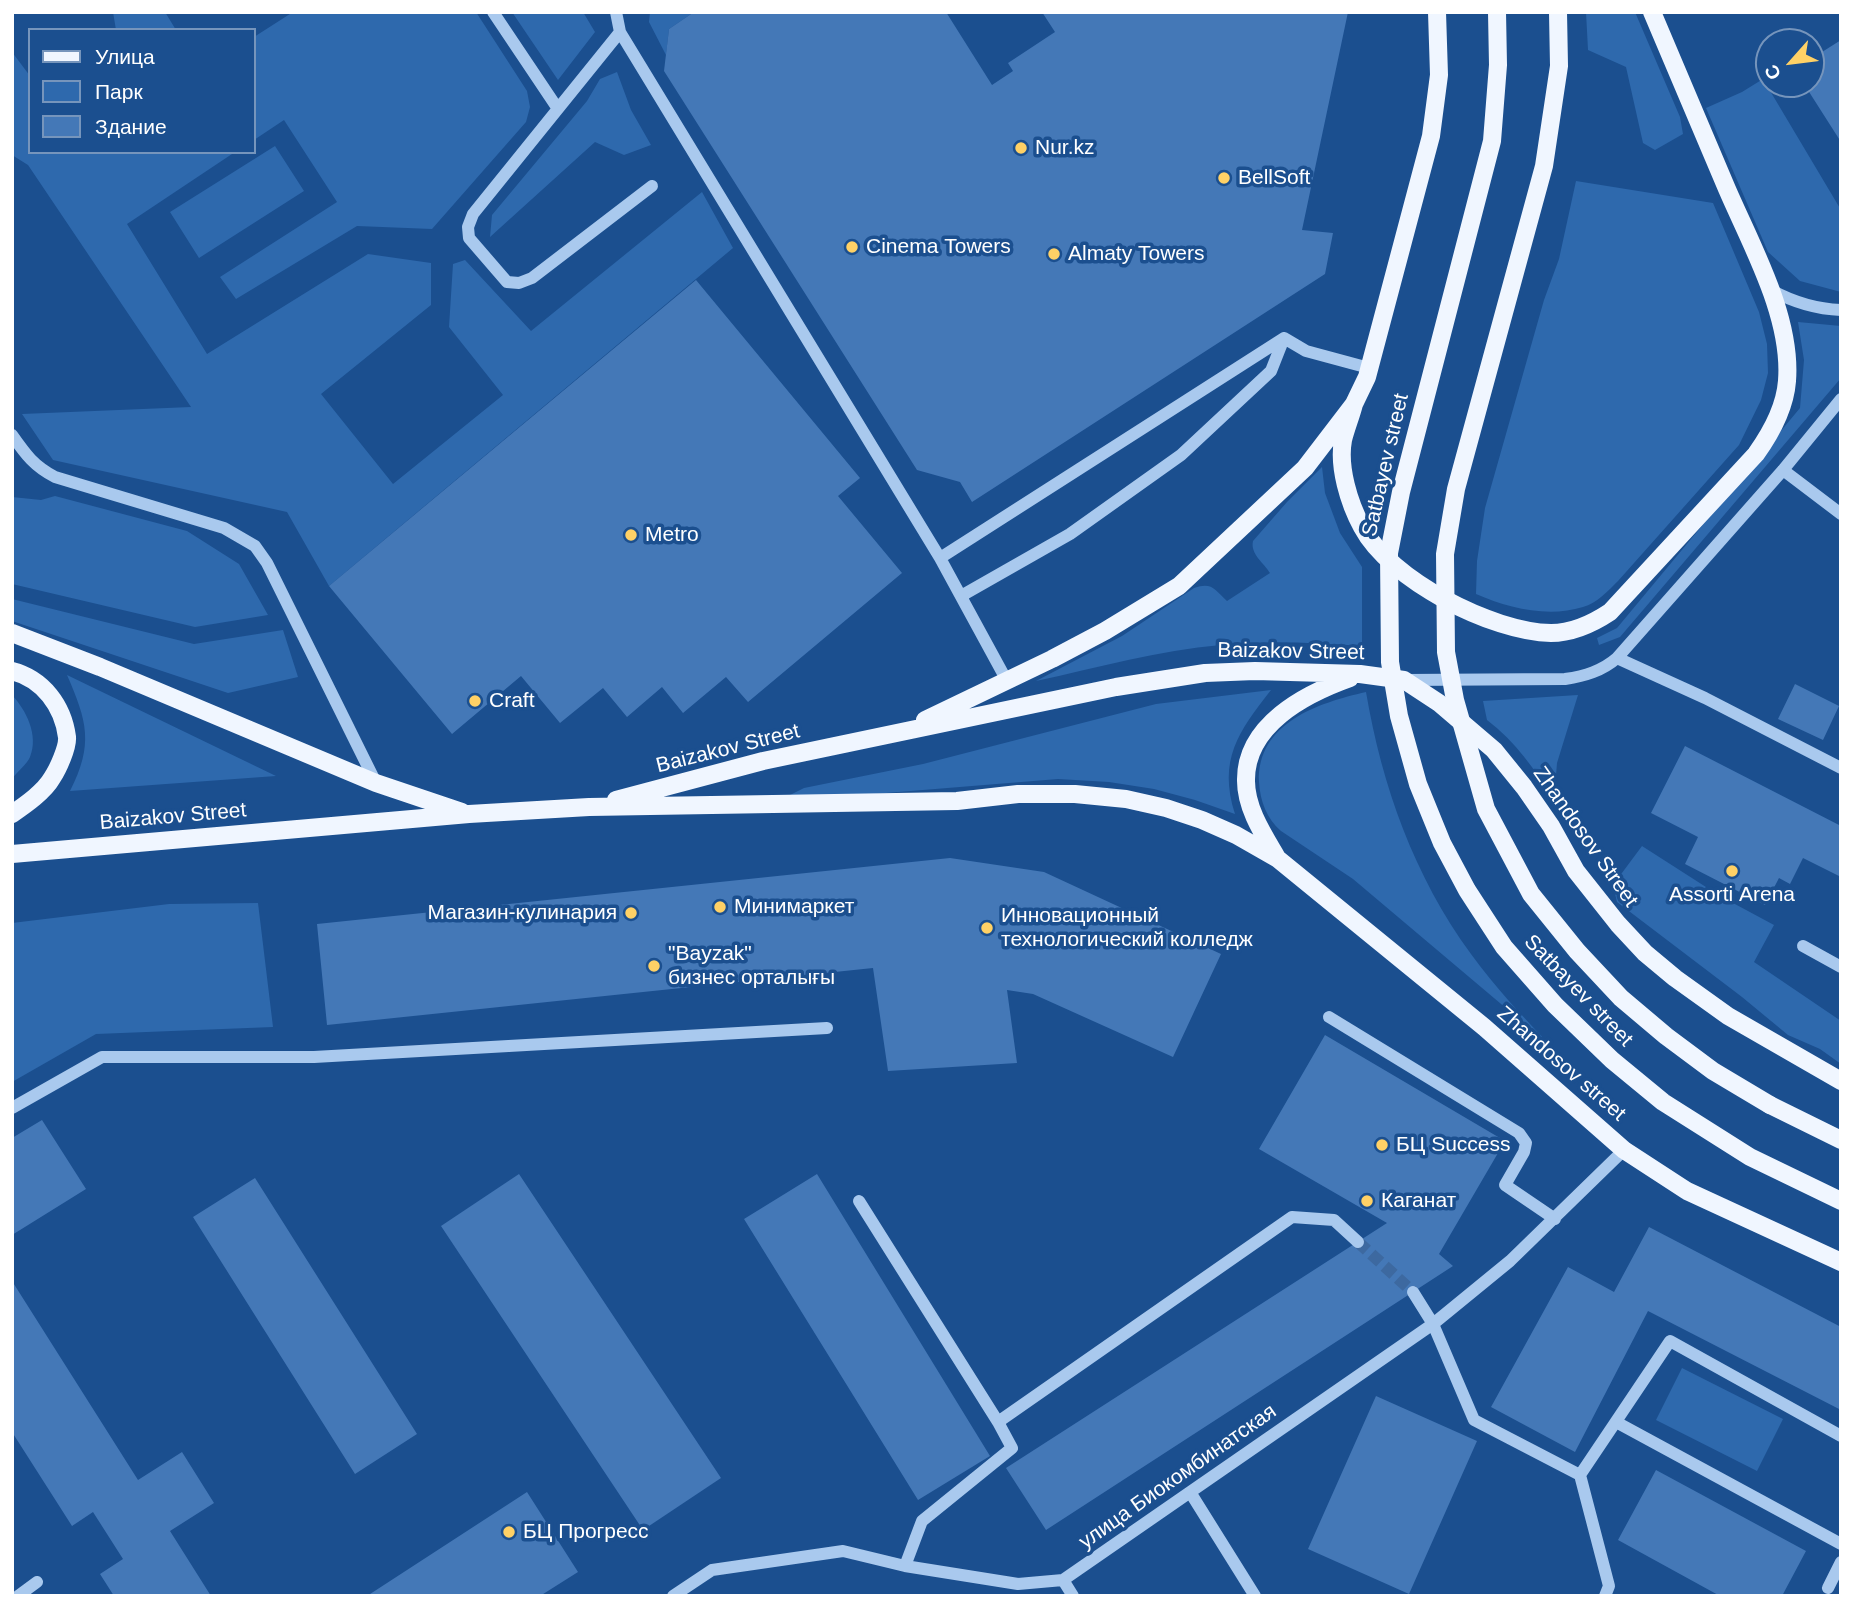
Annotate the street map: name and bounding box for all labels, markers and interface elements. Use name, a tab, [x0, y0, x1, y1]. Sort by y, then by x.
legend	[28, 28, 256, 154]
north arrow	[1755, 28, 1825, 98]
text: Улица	[95, 45, 155, 68]
text: С	[1760, 61, 1785, 83]
text: Парк	[95, 80, 143, 103]
text: Здание	[95, 115, 167, 138]
place label: Nur.kz	[1035, 135, 1095, 161]
marker: Nur.kz	[1013, 140, 1029, 156]
place label: BellSoft	[1238, 165, 1310, 191]
marker: BellSoft	[1216, 170, 1232, 186]
place label: Cinema Towers	[866, 234, 1011, 260]
marker: Cinema Towers	[844, 239, 860, 255]
place label: Almaty Towers	[1068, 241, 1205, 267]
marker: Almaty Towers	[1046, 246, 1062, 262]
street label: Satbayev street	[1357, 391, 1415, 539]
place label: Metro	[645, 522, 699, 548]
marker: Metro	[623, 527, 639, 543]
street label: Baizakov Street	[1217, 638, 1365, 666]
place label: Craft	[489, 688, 535, 714]
marker: Craft	[467, 693, 483, 709]
street label: Baizakov Street	[654, 719, 802, 779]
street label: Zhandosov Street	[1527, 762, 1643, 912]
street label: Baizakov Street	[99, 798, 247, 836]
marker: Assorti Arena	[1724, 863, 1740, 879]
place label: Assorti Arena	[1669, 882, 1795, 908]
place label: Минимаркет	[734, 894, 854, 920]
marker: Минимаркет	[712, 899, 728, 915]
place label: Магазин-кулинария	[427, 900, 617, 926]
place label: Инновационный технологический колледж	[1001, 903, 1253, 953]
marker: Магазин-кулинария	[623, 905, 639, 921]
marker: Инновационный технологический колледж	[979, 920, 995, 936]
street label: Satbayev street	[1518, 930, 1638, 1052]
place label: "Bayzak" бизнес орталығы	[668, 941, 835, 991]
marker: "Bayzak" бизнес орталығы	[646, 958, 662, 974]
street label: Zhandosov street	[1492, 1001, 1630, 1127]
place label: БЦ Success	[1396, 1132, 1511, 1158]
marker: БЦ Success	[1374, 1137, 1390, 1153]
place label: Каганат	[1381, 1188, 1456, 1214]
marker: Каганат	[1359, 1193, 1375, 1209]
street label: улица Биокомбинатская	[1074, 1399, 1282, 1555]
place label: БЦ Прогресс	[523, 1519, 649, 1545]
marker: БЦ Прогресс	[501, 1524, 517, 1540]

